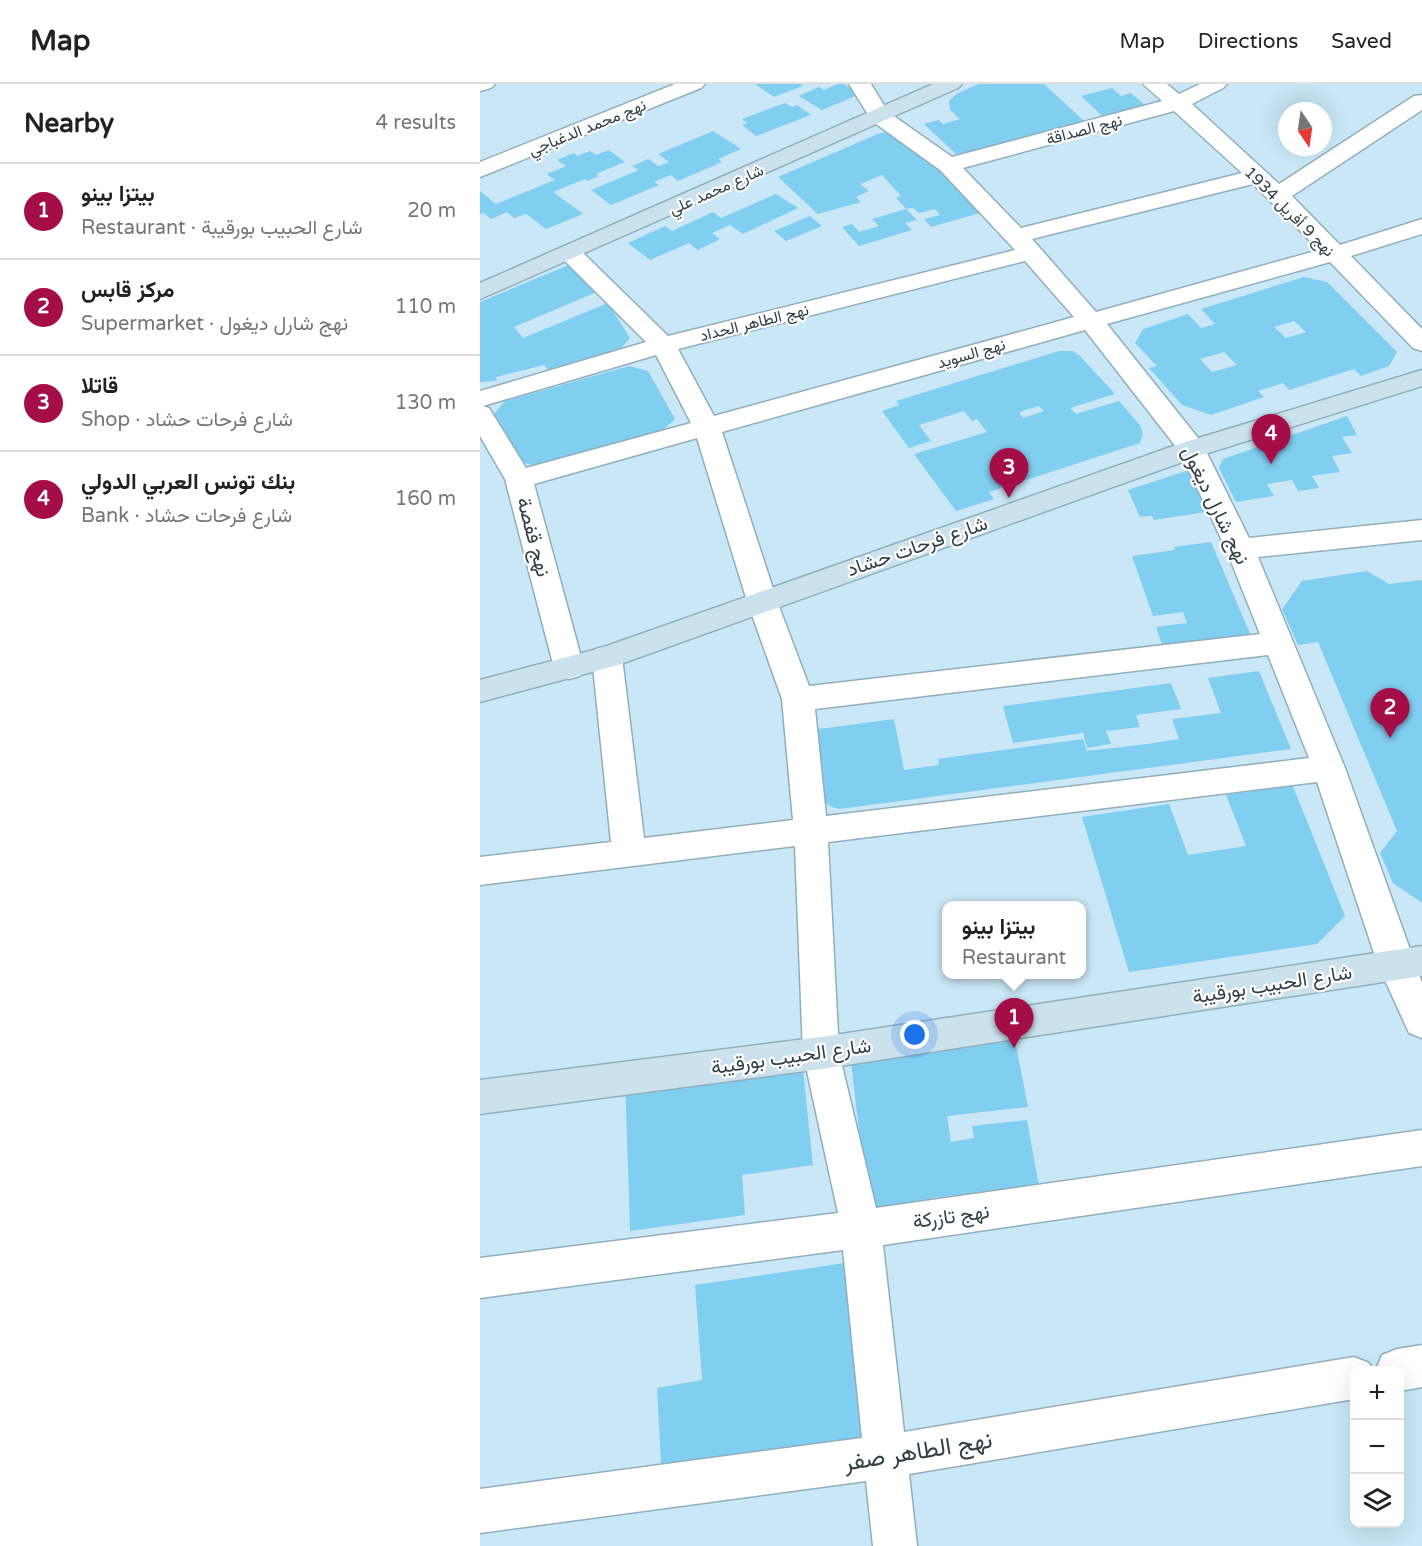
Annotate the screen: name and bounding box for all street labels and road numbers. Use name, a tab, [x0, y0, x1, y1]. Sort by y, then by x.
street label: نهج محمد الدغباجي	[526, 95, 650, 163]
street label: نهج الصداقة	[1044, 110, 1125, 151]
street label: شارع محمد علي	[666, 160, 768, 222]
street label: نهج 9 أفريل 1934	[1239, 162, 1339, 262]
street label: نهج الطاهر الحداد	[698, 300, 811, 347]
street label: نهج السويد	[935, 335, 1008, 374]
street label: نهج شارل ديغول	[1175, 442, 1254, 569]
street label: نهج قفصة	[510, 495, 555, 580]
street label: شارع فرحات حشاد	[844, 512, 991, 583]
street label: شارع الحبيب بورقيبة	[1191, 961, 1354, 1010]
street label: شارع الحبيب بورقيبة	[710, 1034, 873, 1081]
street label: نهج تازركة	[911, 1200, 991, 1235]
street label: نهج الطاهر صفر	[841, 1425, 995, 1480]

